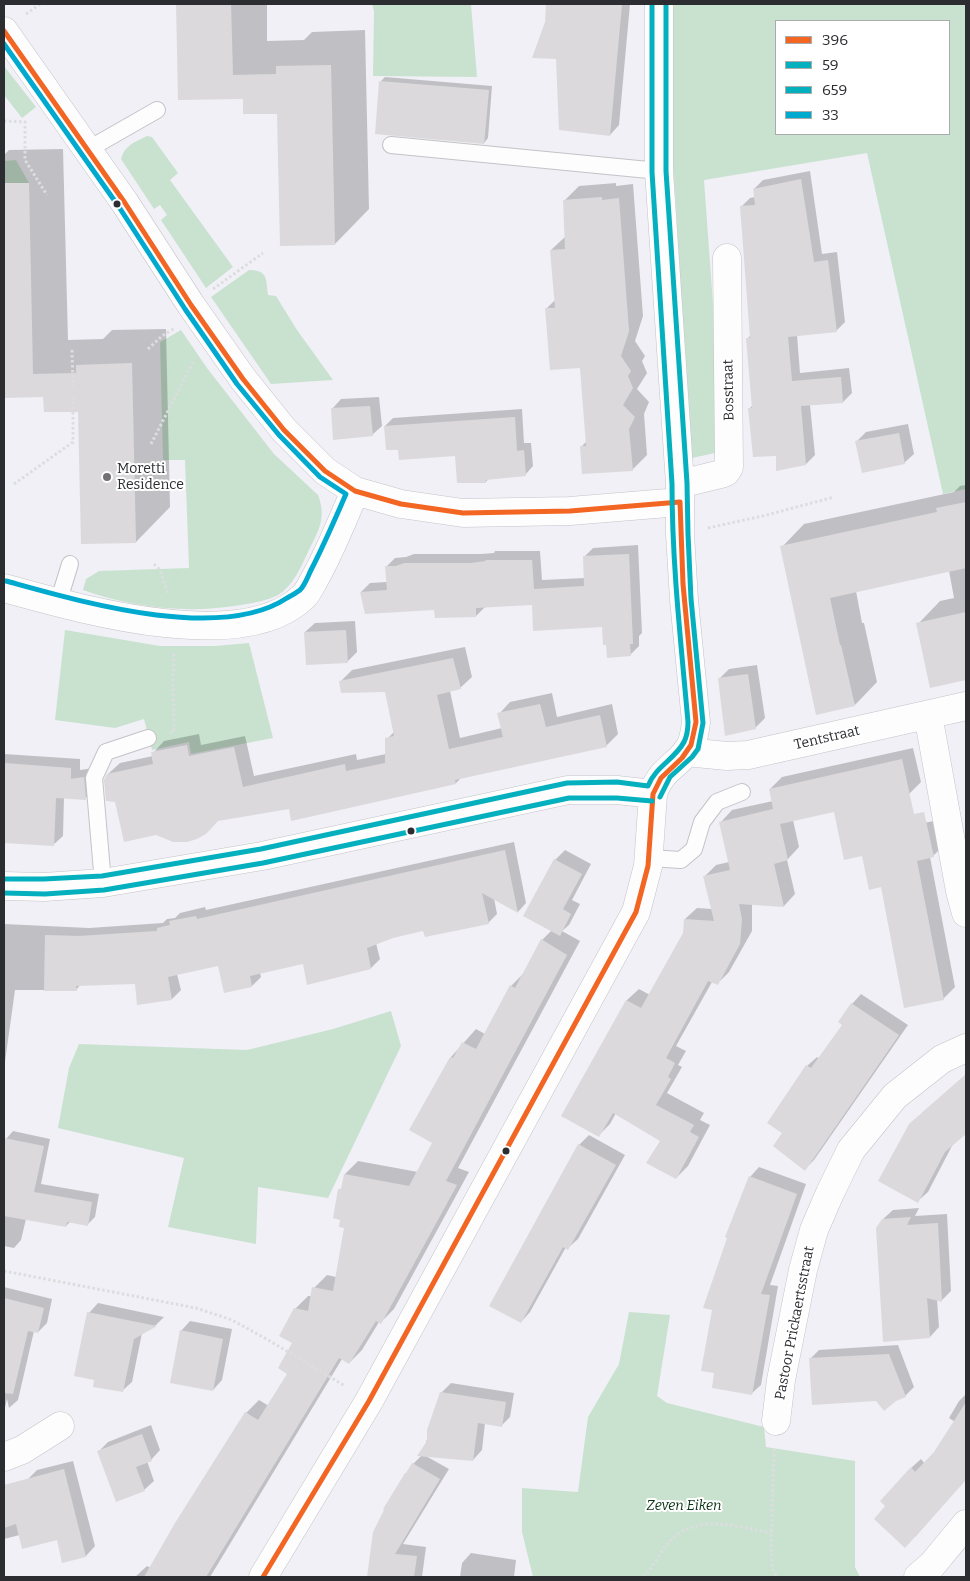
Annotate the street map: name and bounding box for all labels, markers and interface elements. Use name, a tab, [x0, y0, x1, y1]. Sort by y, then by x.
legend	[775, 20, 950, 135]
text: 396	[822, 31, 848, 49]
text: 59	[822, 56, 839, 74]
text: 659	[822, 81, 847, 99]
text: 33	[822, 106, 839, 124]
unlabelled marker	[112, 199, 122, 209]
street label: Bosstraat	[720, 359, 738, 421]
place label: Moretti Residence	[117, 461, 184, 494]
marker: Moretti Residence	[101, 471, 113, 483]
street label: Tentstraat	[793, 722, 861, 754]
unlabelled marker	[406, 826, 416, 836]
unlabelled marker	[501, 1146, 511, 1156]
street label: Pastoor Prickaertsstraat	[772, 1245, 818, 1401]
park label: Zeven Eiken	[647, 1498, 721, 1514]

